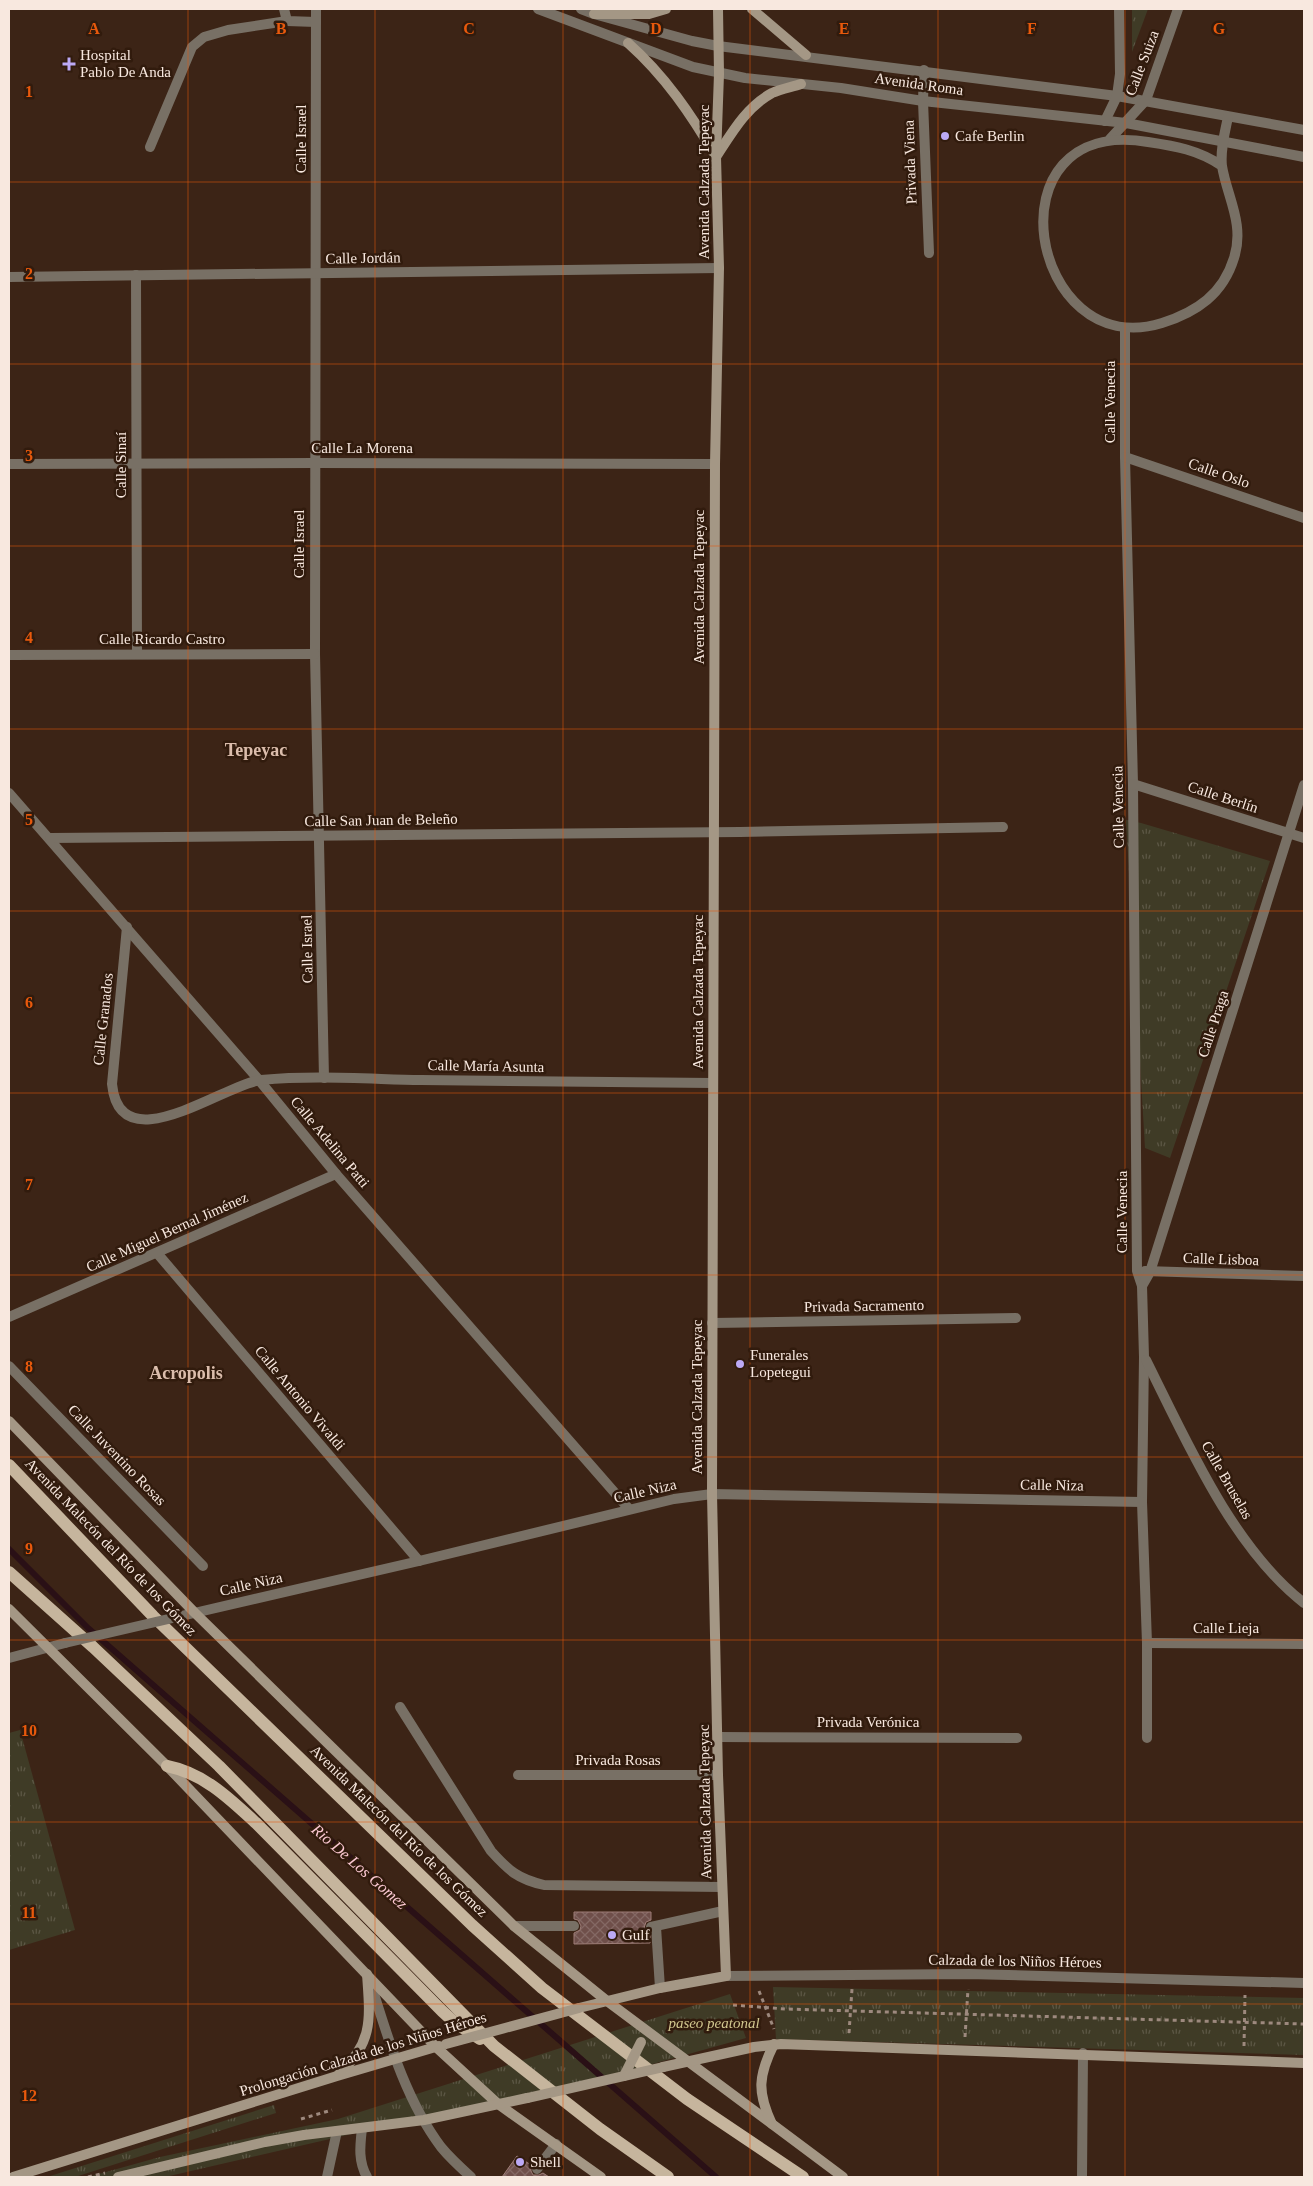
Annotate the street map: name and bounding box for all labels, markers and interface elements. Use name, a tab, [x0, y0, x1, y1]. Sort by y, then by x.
text: A	[88, 20, 100, 37]
text: B	[276, 20, 287, 37]
text: C	[463, 20, 475, 37]
text: D	[650, 20, 662, 37]
text: E	[839, 20, 849, 37]
text: F	[1027, 20, 1037, 37]
text: G	[1213, 20, 1226, 37]
street label: Calle Suiza	[1122, 28, 1162, 98]
place label: Hospital Pablo De Anda	[80, 47, 171, 80]
marker: Hospital Pablo De Anda	[62, 57, 76, 71]
street label: Avenida Roma	[874, 70, 965, 98]
text: 1	[25, 83, 33, 100]
street label: Avenida Calzada Tepeyac	[696, 104, 712, 259]
street label: Calle Israel	[293, 105, 309, 173]
street label: Privada Viena	[901, 119, 919, 204]
place label: Cafe Berlin	[955, 128, 1025, 144]
marker: Cafe Berlin	[939, 130, 951, 142]
street label: Calle Jordán	[325, 249, 401, 267]
text: 2	[25, 265, 33, 282]
street label: Calle Venecia	[1102, 360, 1118, 443]
street label: Calle Sinaí	[113, 432, 129, 498]
street label: Calle La Morena	[311, 440, 413, 456]
text: 3	[25, 447, 33, 464]
street label: Calle Oslo	[1186, 455, 1252, 491]
street label: Avenida Calzada Tepeyac	[691, 509, 707, 664]
street label: Calle Israel	[291, 510, 307, 578]
text: 4	[25, 629, 33, 646]
street label: Calle Ricardo Castro	[99, 631, 225, 647]
district label: Tepeyac	[225, 740, 287, 760]
street label: Calle Venecia	[1109, 765, 1127, 848]
street label: Calle Berlín	[1186, 778, 1261, 816]
text: 5	[25, 811, 33, 828]
street label: Calle San Juan de Beleño	[304, 811, 458, 829]
street label: Avenida Calzada Tepeyac	[690, 914, 706, 1069]
street label: Calle Israel	[298, 915, 316, 983]
street label: Calle Granados	[90, 972, 116, 1066]
street label: Calle Praga	[1195, 988, 1231, 1060]
text: 6	[25, 994, 33, 1011]
street label: Calle María Asunta	[428, 1057, 545, 1075]
street label: Calle Adelina Patti	[287, 1093, 373, 1191]
street label: Calle Venecia	[1114, 1170, 1130, 1253]
text: 7	[25, 1176, 33, 1193]
street label: Calle Miguel Bernal Jiménez	[84, 1189, 251, 1275]
street label: Calle Lisboa	[1183, 1250, 1260, 1268]
street label: Privada Sacramento	[804, 1297, 924, 1315]
street label: Avenida Calzada Tepeyac	[689, 1319, 705, 1474]
street label: Calle Antonio Vivaldi	[252, 1343, 348, 1453]
place label: Funerales Lopetegui	[750, 1347, 811, 1380]
text: 8	[25, 1358, 33, 1375]
marker: Funerales Lopetegui	[734, 1358, 746, 1370]
district label: Acropolis	[149, 1363, 223, 1383]
street label: Calle Juventino Rosas	[65, 1401, 169, 1509]
street label: Calle Bruselas	[1198, 1438, 1256, 1522]
street label: Avenida Malecón del Río de los Gómez	[22, 1455, 200, 1639]
street label: Calle Niza	[612, 1476, 678, 1506]
street label: Calle Niza	[1020, 1476, 1084, 1494]
text: 9	[25, 1540, 33, 1557]
street label: Calle Niza	[218, 1569, 284, 1599]
street label: Calle Lieja	[1193, 1620, 1259, 1636]
street label: Privada Verónica	[817, 1714, 920, 1730]
text: 10	[21, 1722, 37, 1739]
street label: Avenida Calzada Tepeyac	[696, 1724, 714, 1880]
street label: Avenida Malecón del Río de los Gómez	[307, 1742, 491, 1920]
street label: Privada Rosas	[575, 1752, 661, 1768]
water label: Rio De Los Gomez	[308, 1820, 411, 1913]
text: 11	[21, 1904, 37, 1921]
place label: Gulf	[622, 1927, 650, 1943]
marker: Gulf	[606, 1929, 618, 1941]
street label: Calzada de los Niños Héroes	[928, 1951, 1102, 1971]
street label: Prolongación Calzada de los Niños Héroes	[238, 2009, 488, 2099]
park label: paseo peatonal	[667, 2015, 760, 2031]
text: 12	[21, 2087, 37, 2104]
place label: Shell	[530, 2154, 561, 2170]
marker: Shell	[514, 2156, 526, 2168]

